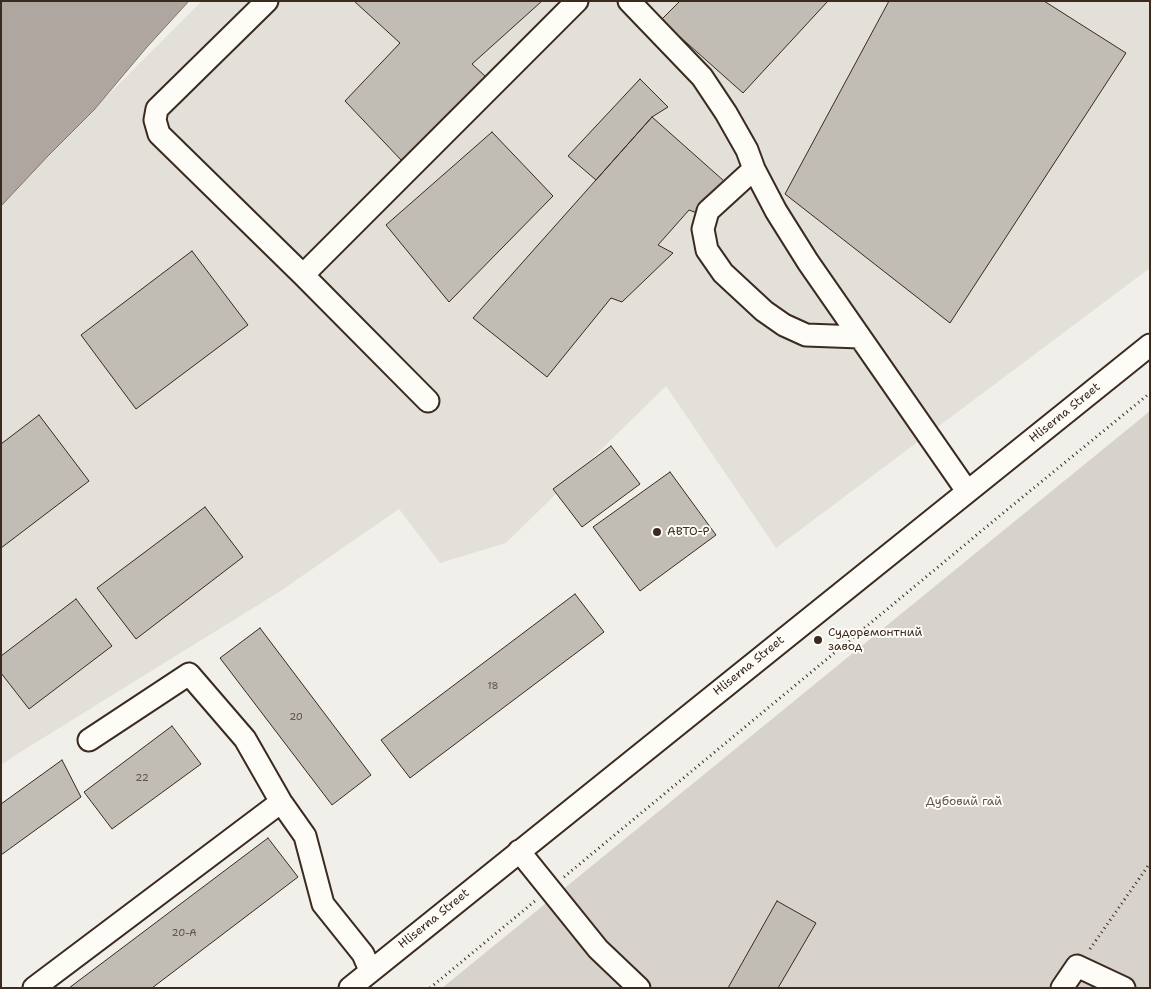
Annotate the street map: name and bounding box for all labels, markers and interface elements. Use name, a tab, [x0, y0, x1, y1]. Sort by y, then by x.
street label: Hliserna Street	[1027, 380, 1103, 446]
place label: АВТО-Р	[667, 525, 709, 539]
marker: АВТО-Р	[651, 526, 663, 538]
place label: Судоремонтний завод	[828, 626, 922, 654]
street label: Hliserna Street	[711, 633, 787, 699]
marker: Судоремонтний завод	[812, 634, 824, 646]
house number: 18	[487, 680, 499, 692]
house number: 20	[289, 711, 303, 723]
house number: 22	[135, 772, 149, 784]
park label: Дубовий гай	[926, 795, 1002, 809]
street label: Hliserna Street	[396, 886, 472, 952]
house number: 20-А	[172, 927, 196, 939]

